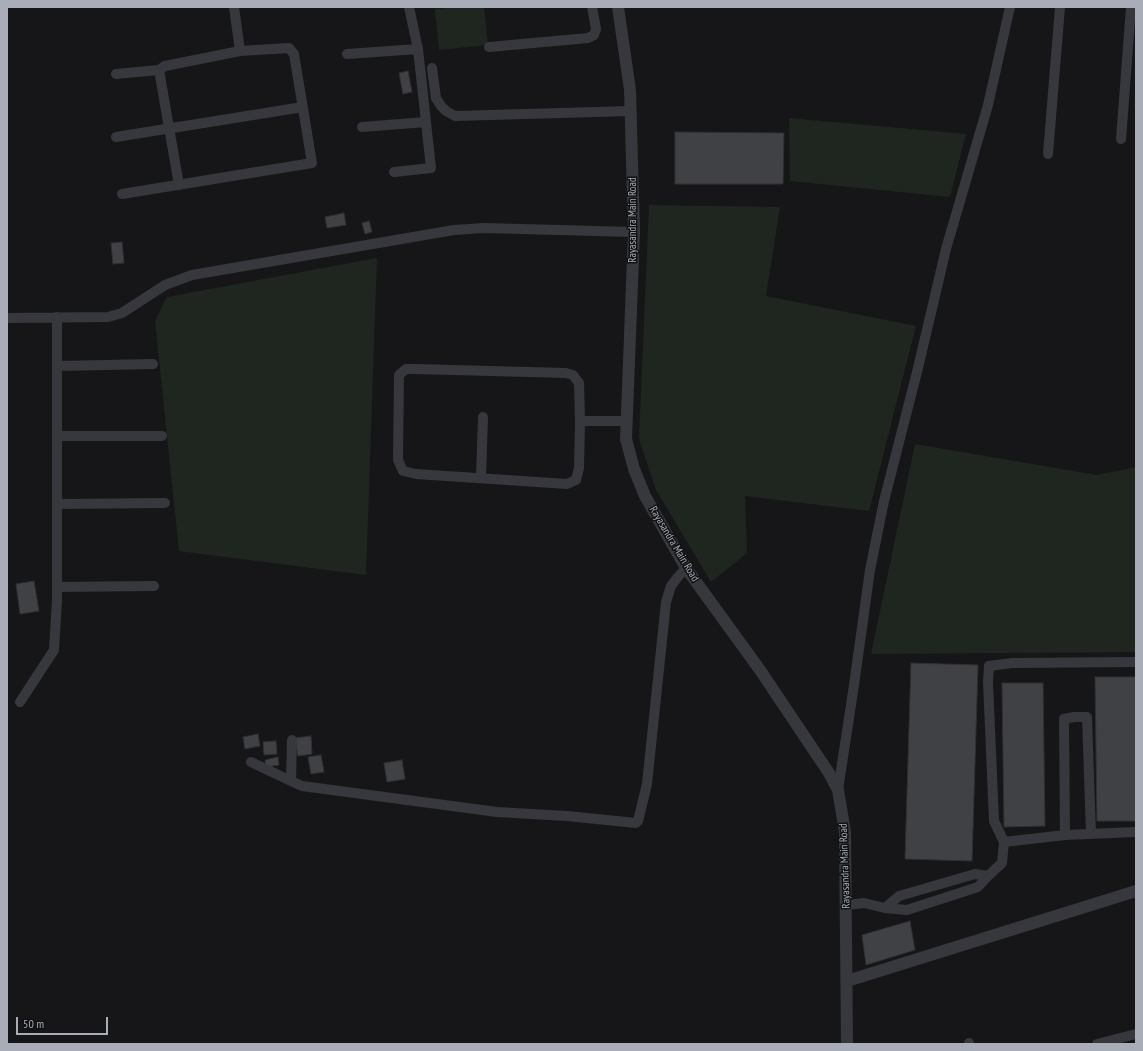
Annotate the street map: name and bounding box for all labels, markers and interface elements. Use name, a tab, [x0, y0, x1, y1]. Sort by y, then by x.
street label: Rayasandra Main Road	[626, 177, 640, 263]
street label: Rayasandra Main Road	[646, 504, 702, 584]
street label: Rayasandra Main Road	[837, 823, 853, 909]
scale bar	[18, 1009, 110, 1035]
text: 50 m	[23, 1016, 44, 1031]

